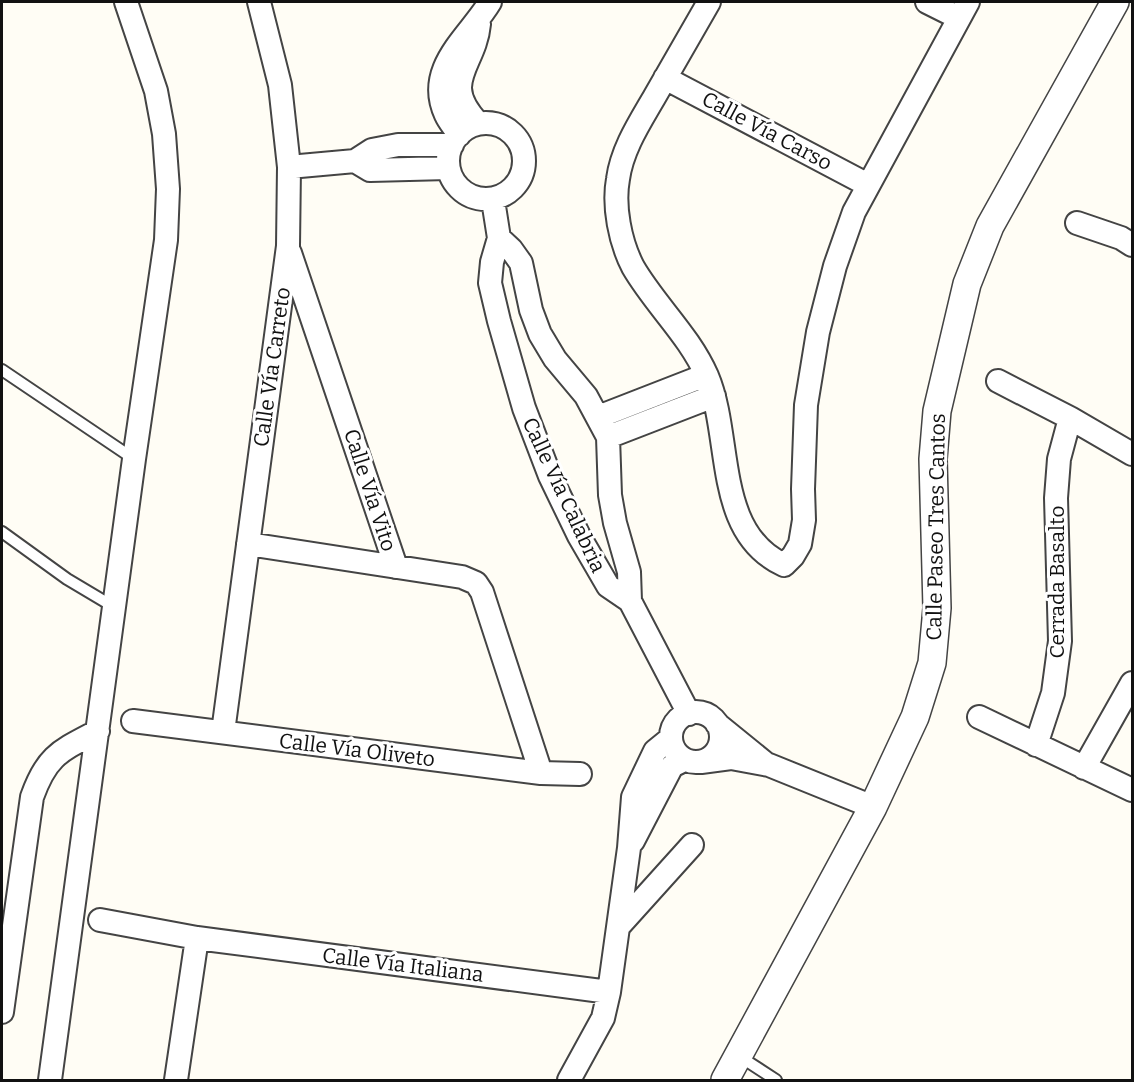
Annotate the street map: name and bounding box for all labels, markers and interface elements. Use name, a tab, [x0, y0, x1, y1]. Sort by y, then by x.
street label: Calle Vía Carso	[697, 86, 837, 176]
street label: Calle Vía Carreto	[248, 285, 296, 449]
street label: Calle Vía Calabria	[517, 413, 612, 577]
street label: Calle Paseo Tres Cantos	[921, 413, 951, 641]
street label: Calle Vía Vito	[338, 426, 402, 554]
street label: Cerrada Basalto	[1044, 506, 1070, 658]
street label: Calle Vía Oliveto	[278, 728, 436, 772]
street label: Calle Vía Italiana	[321, 942, 486, 988]

